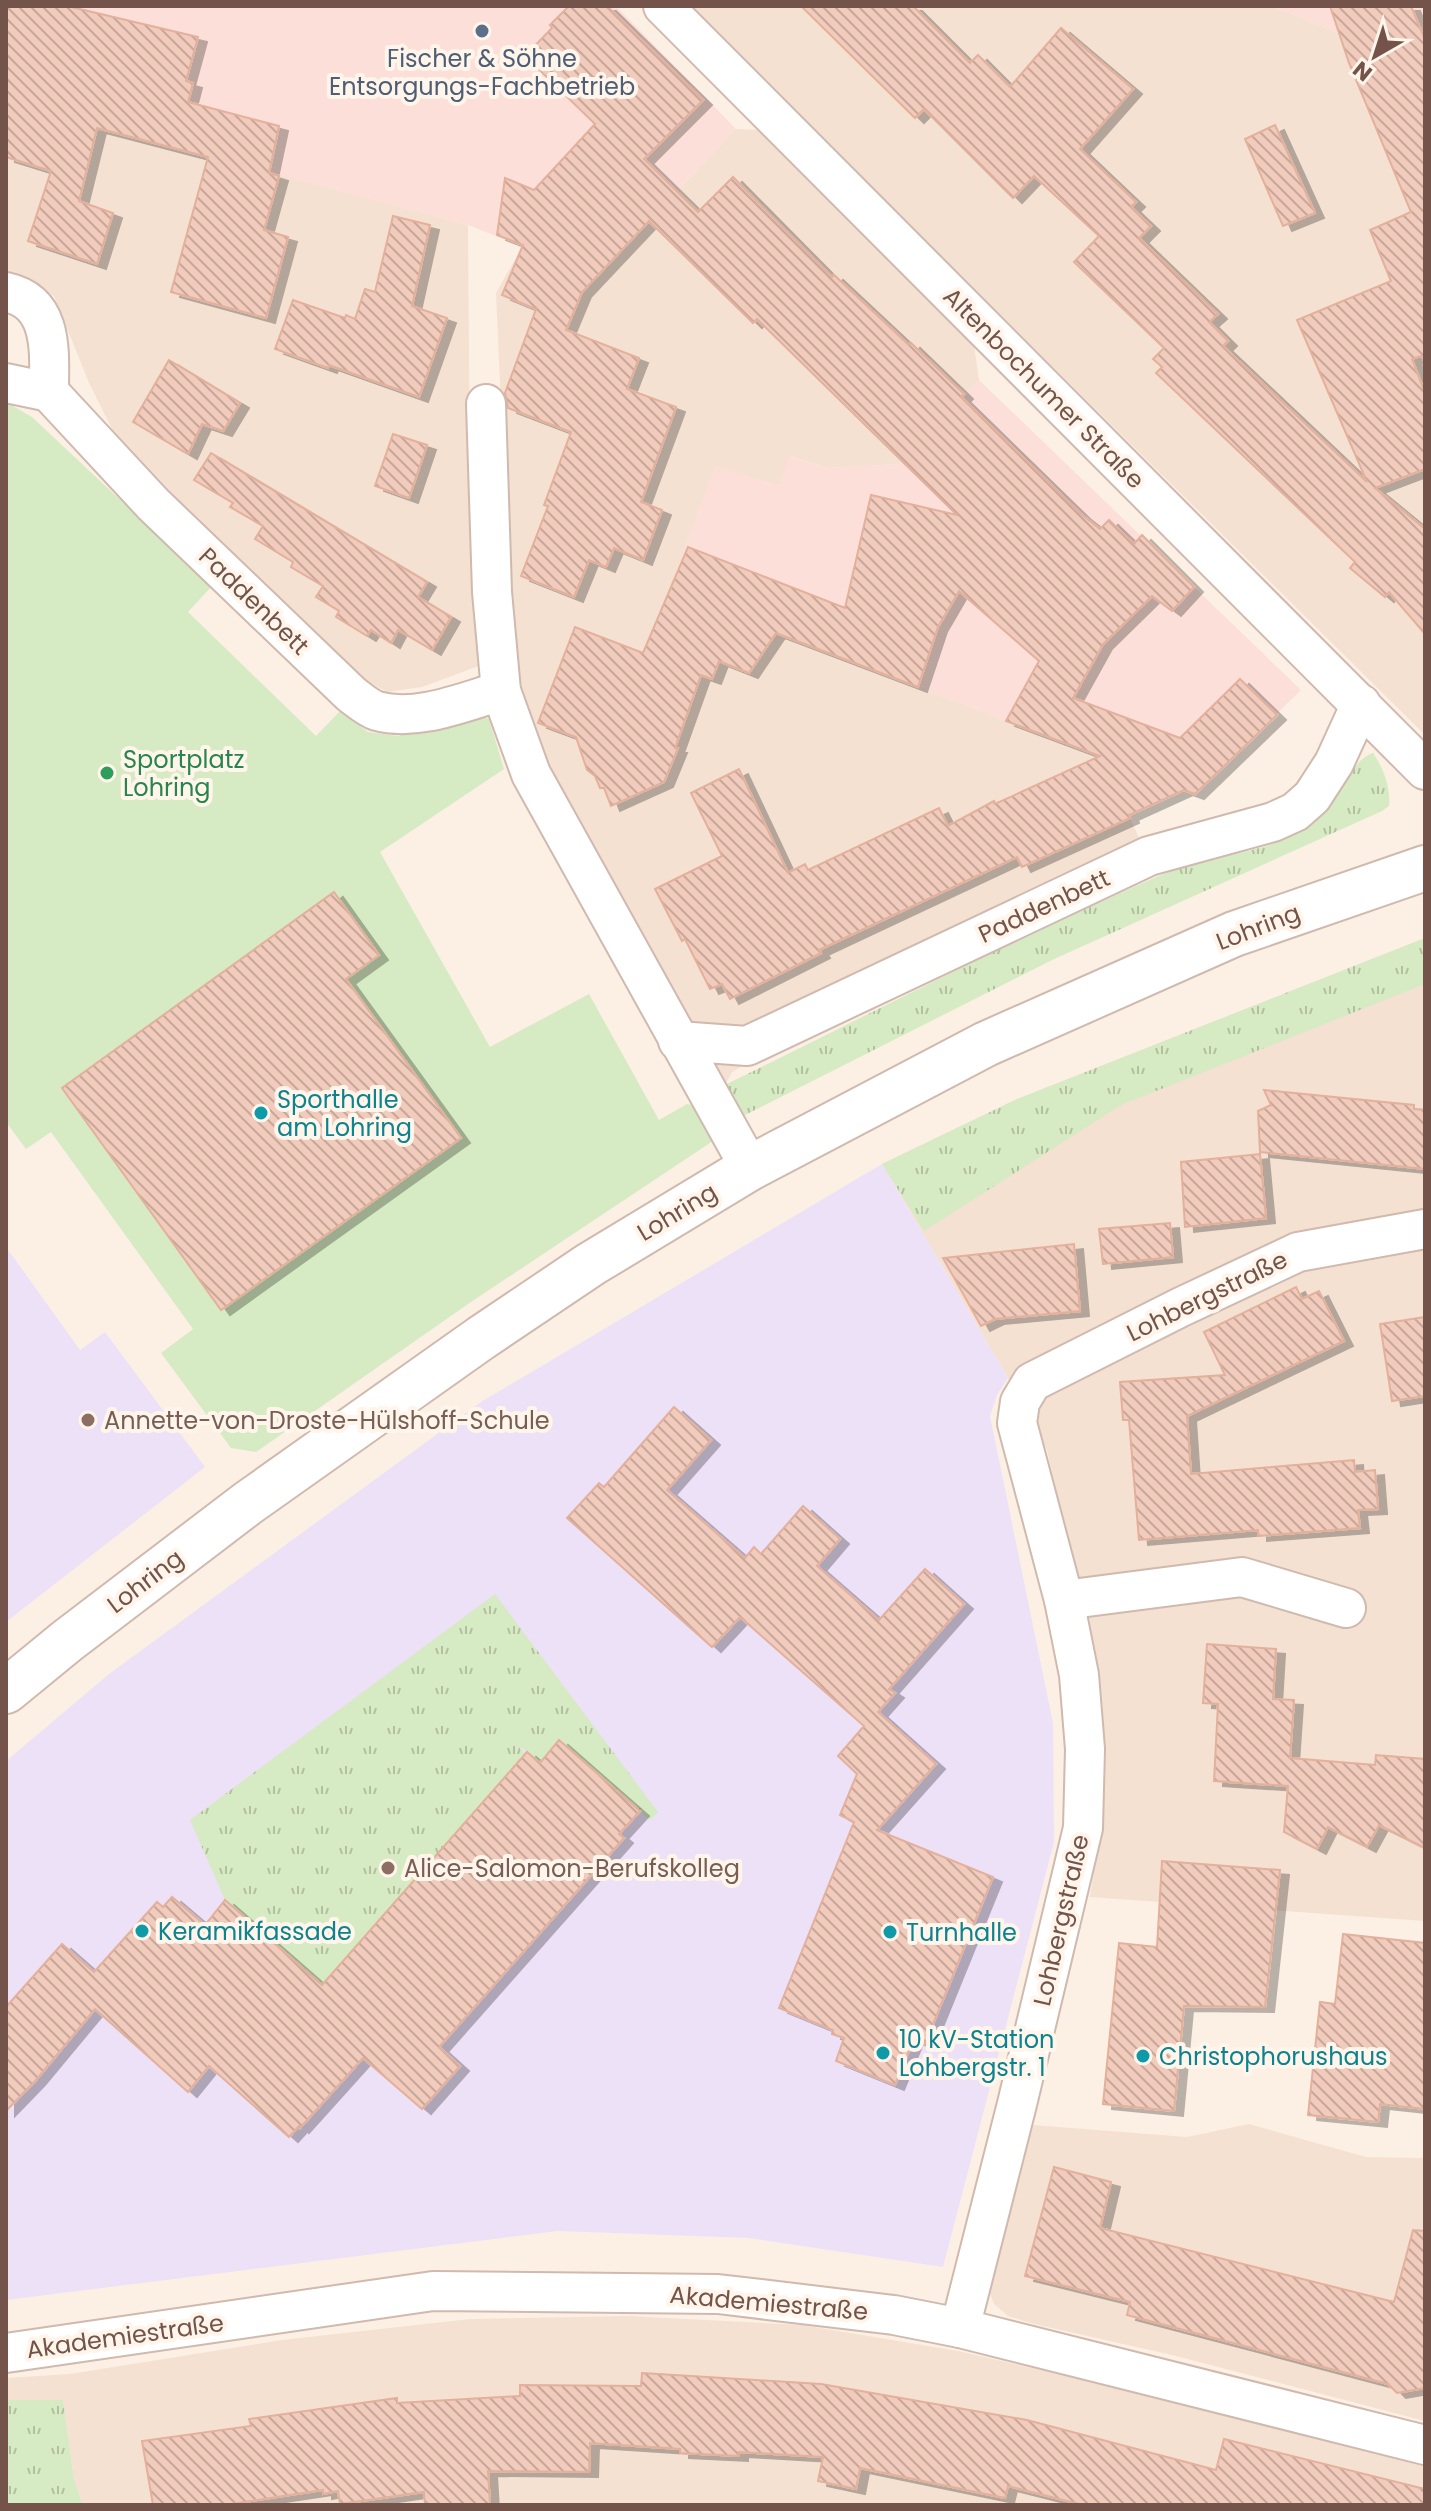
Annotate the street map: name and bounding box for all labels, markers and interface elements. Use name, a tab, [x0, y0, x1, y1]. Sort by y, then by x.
north arrow	[1335, 16, 1415, 96]
marker: Fischer & Söhne Entsorgungs-Fachbetrieb	[473, 22, 491, 40]
place label: Fischer & Söhne Entsorgungs-Fachbetrieb	[329, 42, 635, 103]
text: N	[1347, 54, 1379, 88]
street label: Altenbochumer Straße	[936, 280, 1152, 496]
street label: Paddenbett	[192, 540, 316, 662]
place label: Sportplatz Lohring	[123, 743, 244, 804]
marker: Sportplatz Lohring	[98, 764, 116, 782]
street label: Paddenbett	[973, 861, 1115, 951]
street label: Lohring	[1211, 896, 1305, 958]
place label: Sporthalle am Lohring	[277, 1083, 412, 1144]
marker: Sporthalle am Lohring	[252, 1104, 270, 1122]
street label: Lohring	[631, 1175, 723, 1249]
street label: Lohbergstraße	[1121, 1243, 1293, 1349]
place label: Annette-von-Droste-Hülshoff-Schule	[104, 1404, 550, 1437]
marker: Annette-von-Droste-Hülshoff-Schule	[79, 1411, 97, 1429]
street label: Lohring	[100, 1541, 190, 1621]
street label: Lohbergstraße	[1025, 1831, 1097, 2009]
place label: Alice-Salomon-Berufskolleg	[404, 1852, 740, 1885]
marker: Alice-Salomon-Berufskolleg	[379, 1859, 397, 1877]
place label: Keramikfassade	[158, 1915, 352, 1948]
place label: Turnhalle	[906, 1916, 1017, 1949]
marker: Keramikfassade	[133, 1922, 151, 1940]
marker: Turnhalle	[881, 1923, 899, 1941]
place label: 10 kV-Station Lohbergstr. 1	[899, 2023, 1054, 2084]
place label: Christophorushaus	[1159, 2040, 1388, 2073]
marker: 10 kV-Station Lohbergstr. 1	[874, 2044, 892, 2062]
marker: Christophorushaus	[1134, 2047, 1152, 2065]
street label: Akademiestraße	[668, 2278, 870, 2328]
street label: Akademiestraße	[24, 2306, 226, 2366]

